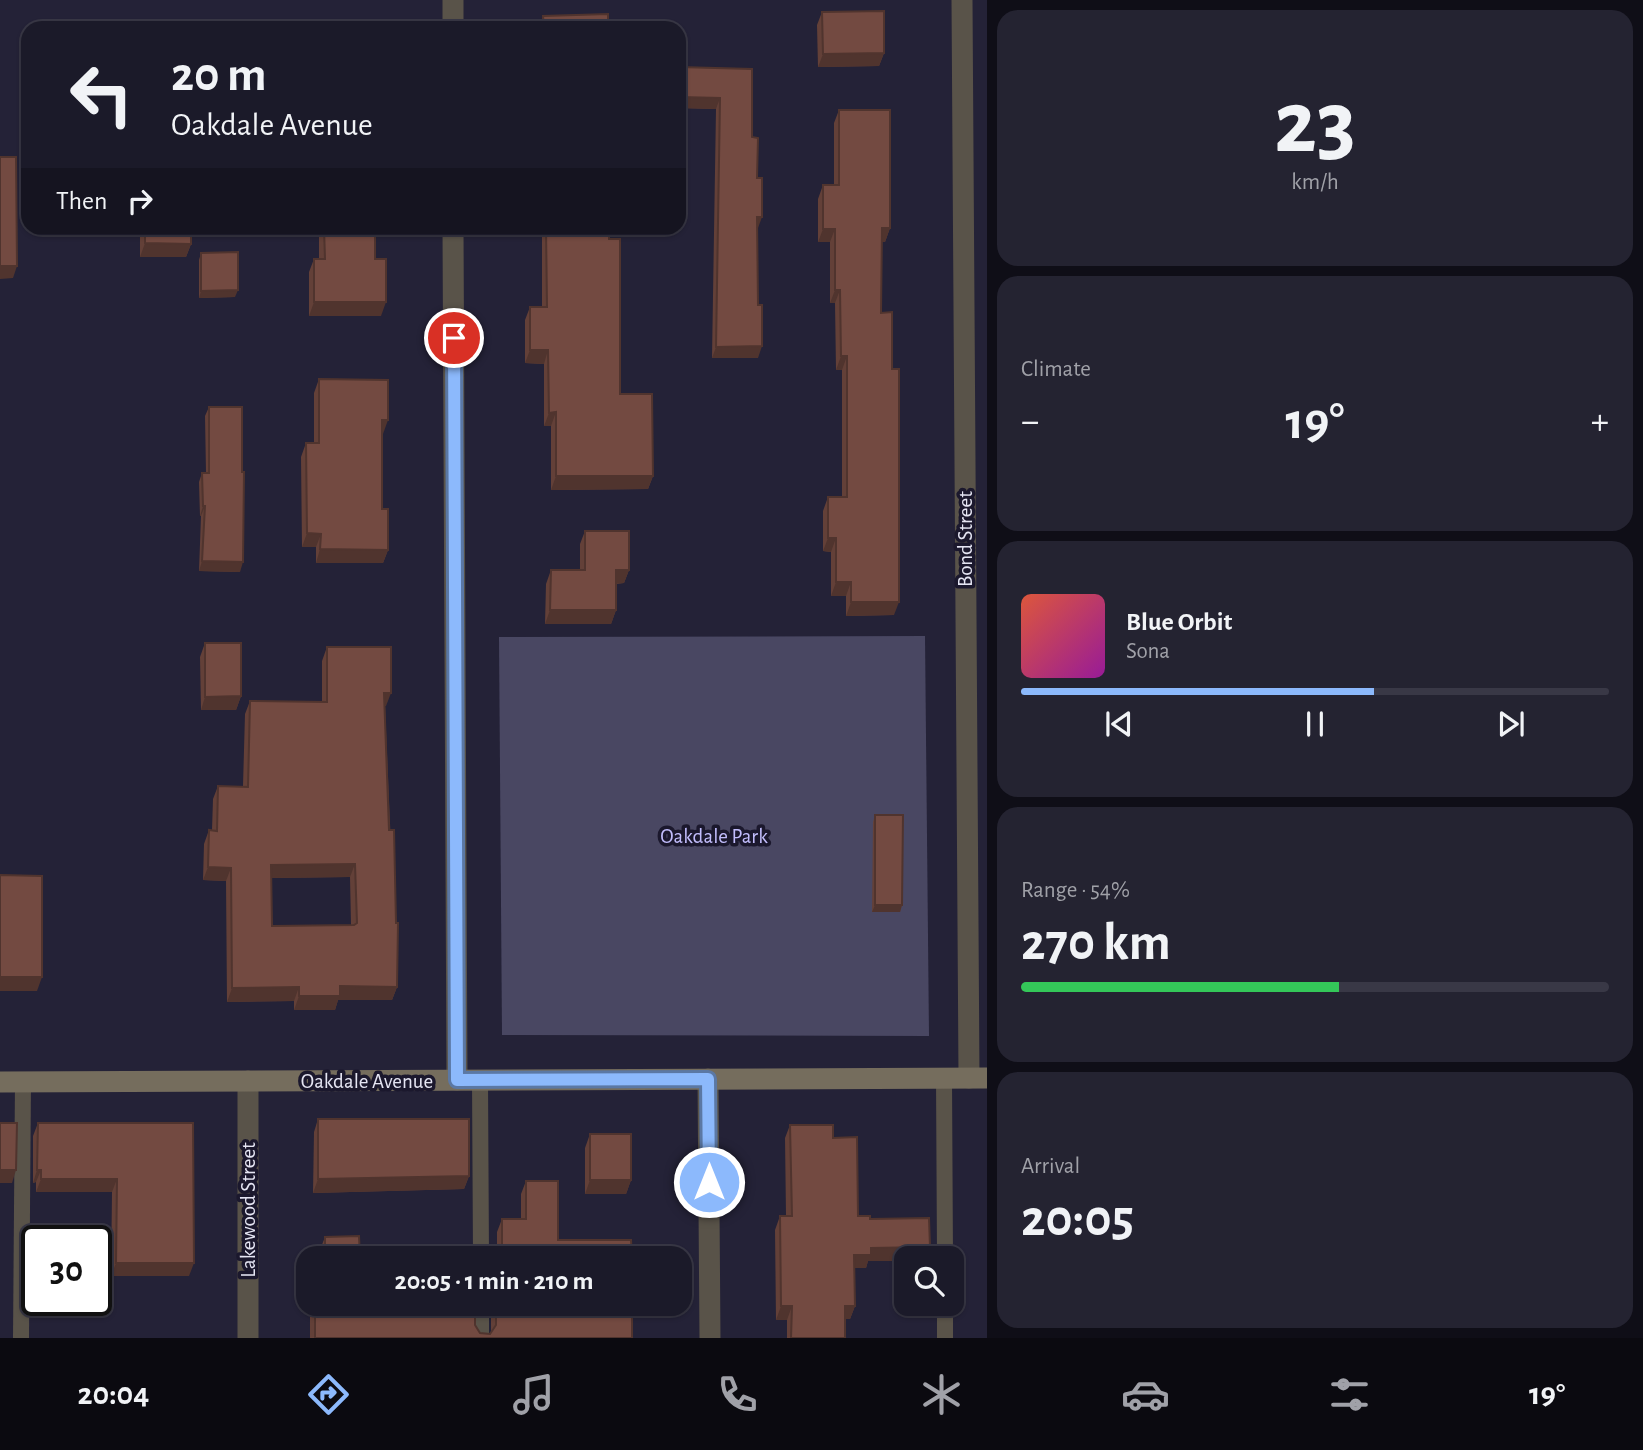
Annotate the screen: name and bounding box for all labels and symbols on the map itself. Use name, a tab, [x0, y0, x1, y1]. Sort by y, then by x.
pin	[424, 308, 484, 368]
street label: Bond Street	[955, 491, 976, 587]
park label: Oakdale Park	[660, 826, 768, 847]
street label: Oakdale Avenue	[301, 1071, 433, 1092]
street label: Lakewood Street	[238, 1142, 259, 1278]
position arrow	[672, 1145, 746, 1219]
speed limit sign: 30	[21, 1225, 112, 1316]

